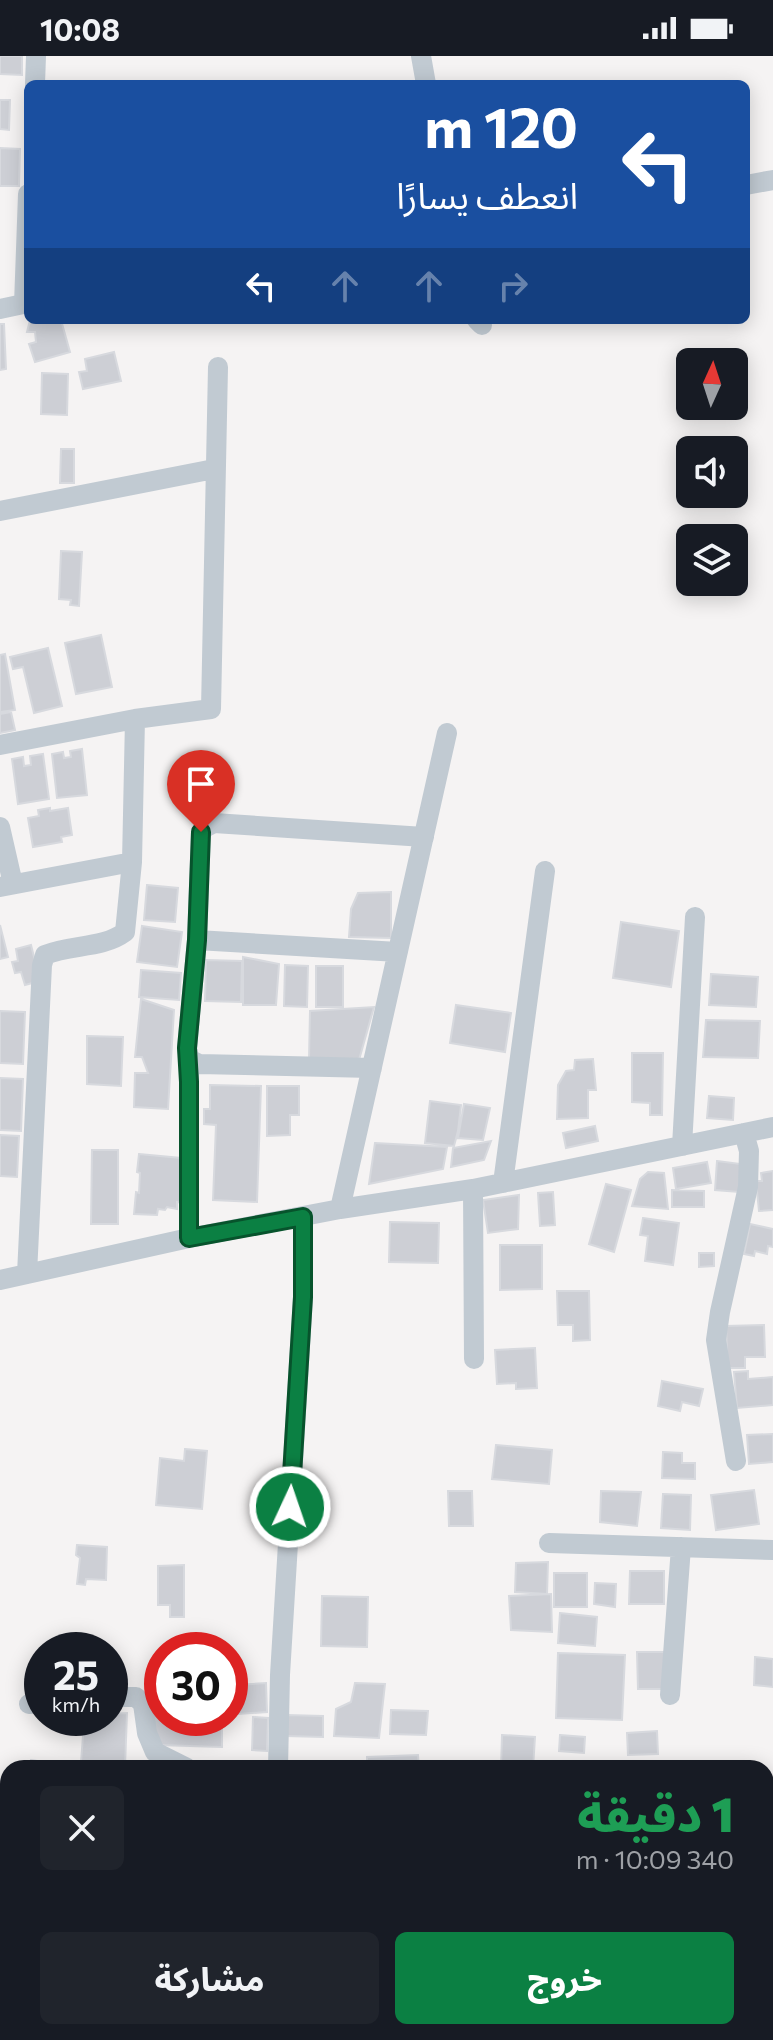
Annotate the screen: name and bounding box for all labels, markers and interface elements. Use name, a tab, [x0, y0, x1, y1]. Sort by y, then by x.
text: 10:08	[40, 10, 120, 47]
text: 120 m	[424, 91, 578, 160]
icon: left	[606, 112, 710, 216]
text: انعطف يسارًا	[396, 172, 578, 216]
icon: left	[239, 264, 283, 308]
icon: ahead	[323, 264, 367, 308]
icon: ahead	[407, 264, 451, 308]
icon: right	[491, 264, 535, 308]
north arrow	[676, 348, 748, 420]
map controls	[676, 348, 748, 596]
button: sound	[676, 436, 748, 508]
button: layers	[676, 524, 748, 596]
pin	[167, 750, 235, 832]
icon: arrive	[179, 762, 223, 806]
position arrow	[248, 1465, 332, 1549]
speed limit sign: 30	[144, 1632, 248, 1736]
text: 25	[53, 1649, 99, 1698]
text: km/h	[52, 1692, 100, 1716]
text: 1 دقيقة	[577, 1783, 734, 1842]
button: close	[40, 1786, 124, 1870]
text: 340 m · 10:09	[576, 1843, 734, 1874]
button: مشاركة	[40, 1932, 379, 2024]
button: خروج	[395, 1932, 734, 2024]

